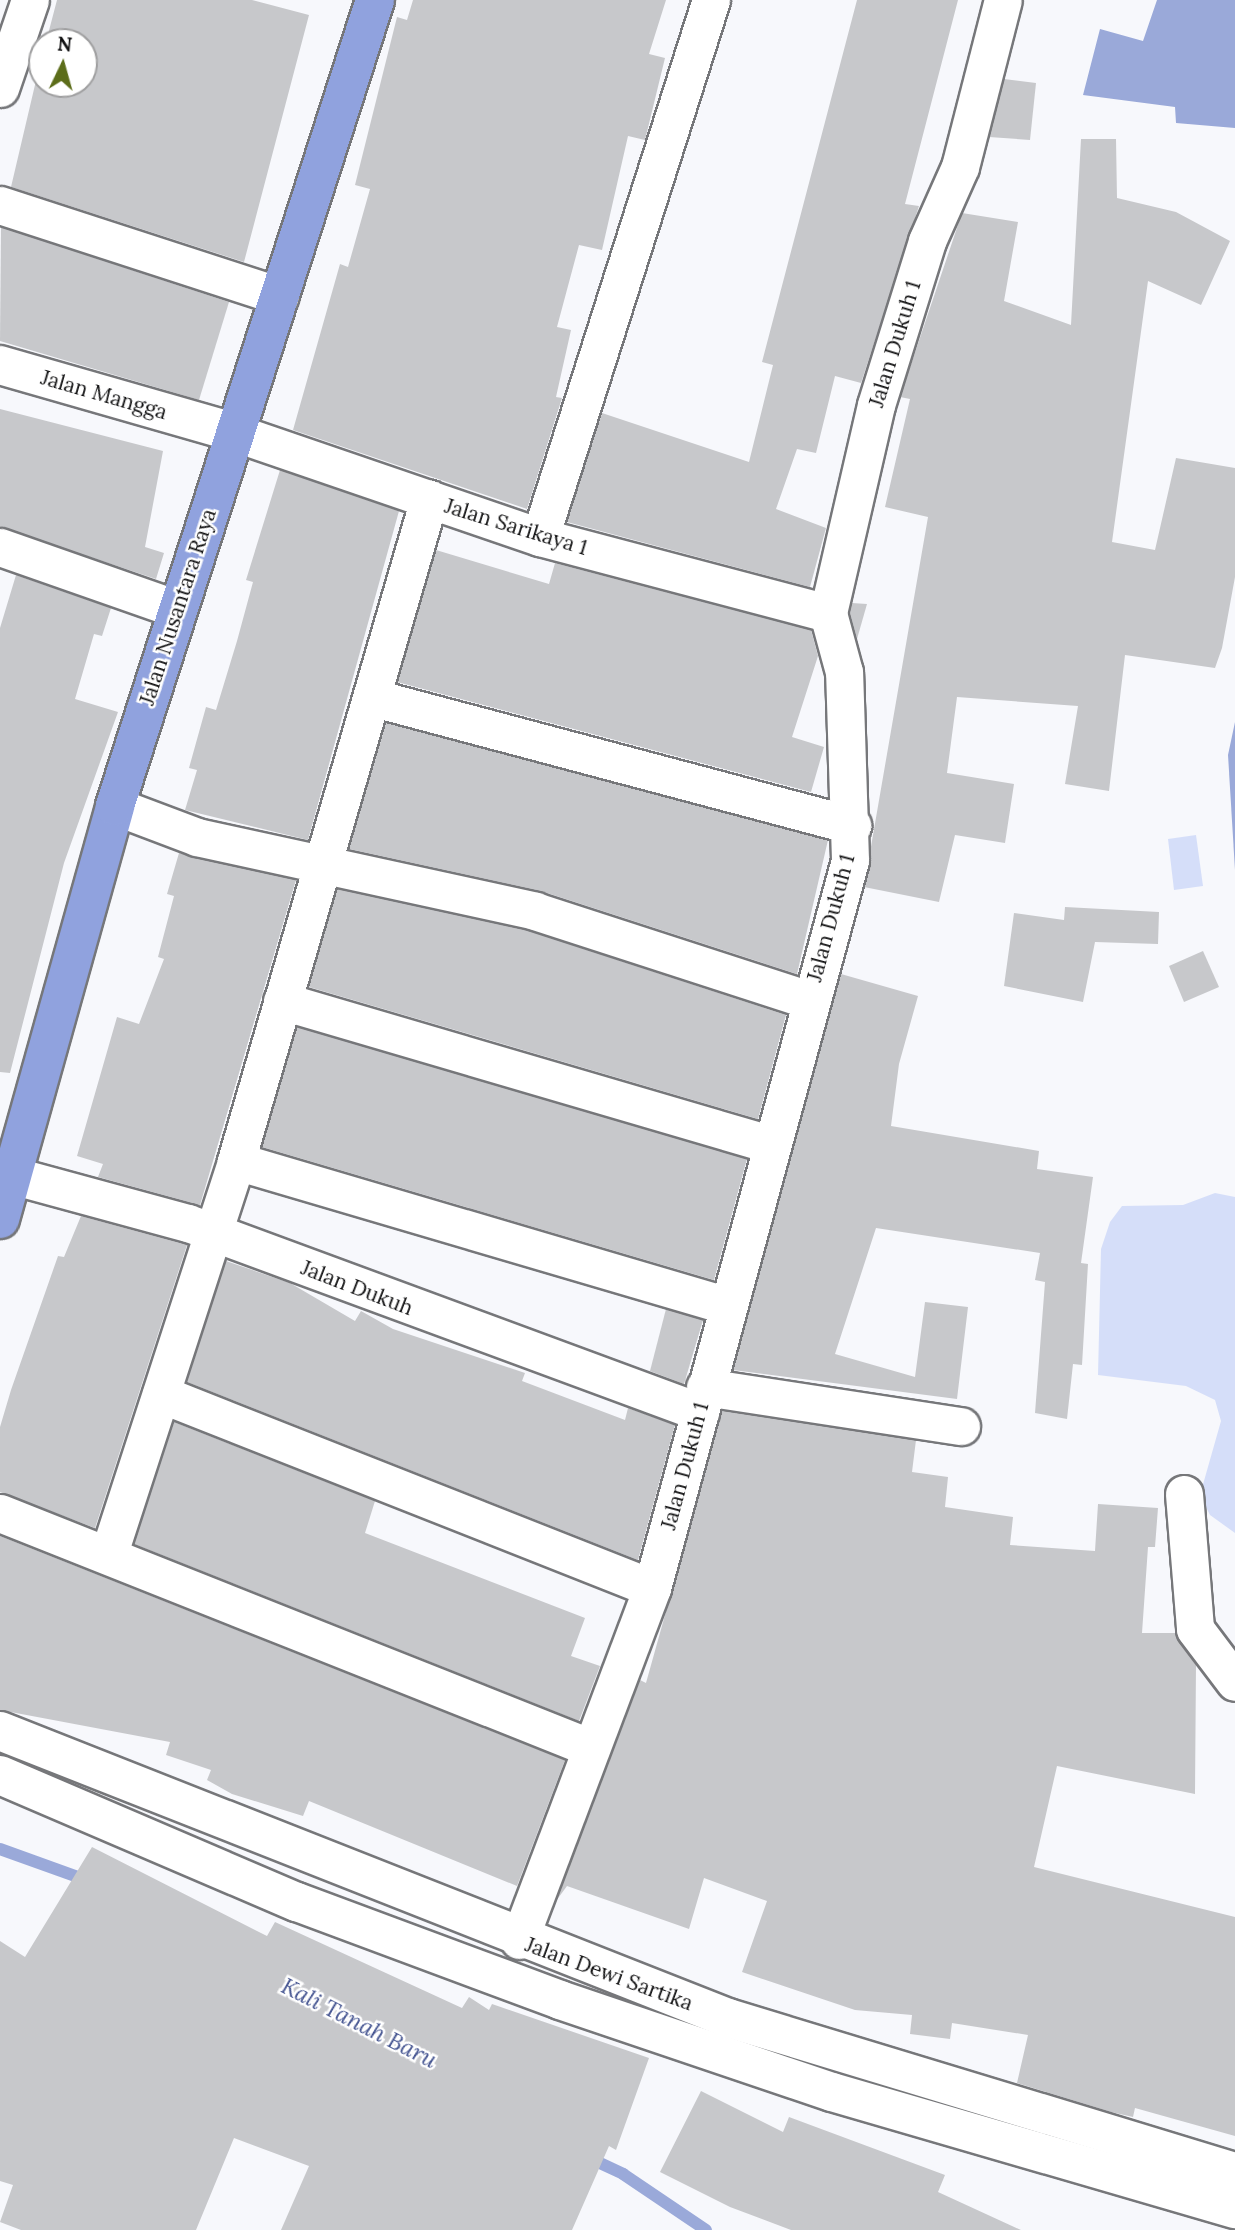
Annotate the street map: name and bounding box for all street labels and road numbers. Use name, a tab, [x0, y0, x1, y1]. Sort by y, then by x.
street label: Jalan Dukuh 1	[864, 278, 926, 410]
street label: Jalan Mangga	[38, 365, 170, 425]
street label: Jalan Sarikaya 1	[442, 493, 590, 561]
street label: Jalan Nusantara Raya	[134, 506, 222, 708]
street label: Jalan Dukuh 1	[802, 852, 860, 984]
street label: Jalan Dukuh	[298, 1255, 416, 1321]
street label: Jalan Dukuh 1	[656, 1400, 714, 1532]
street label: Jalan Dewi Sartika	[522, 1932, 696, 2016]

